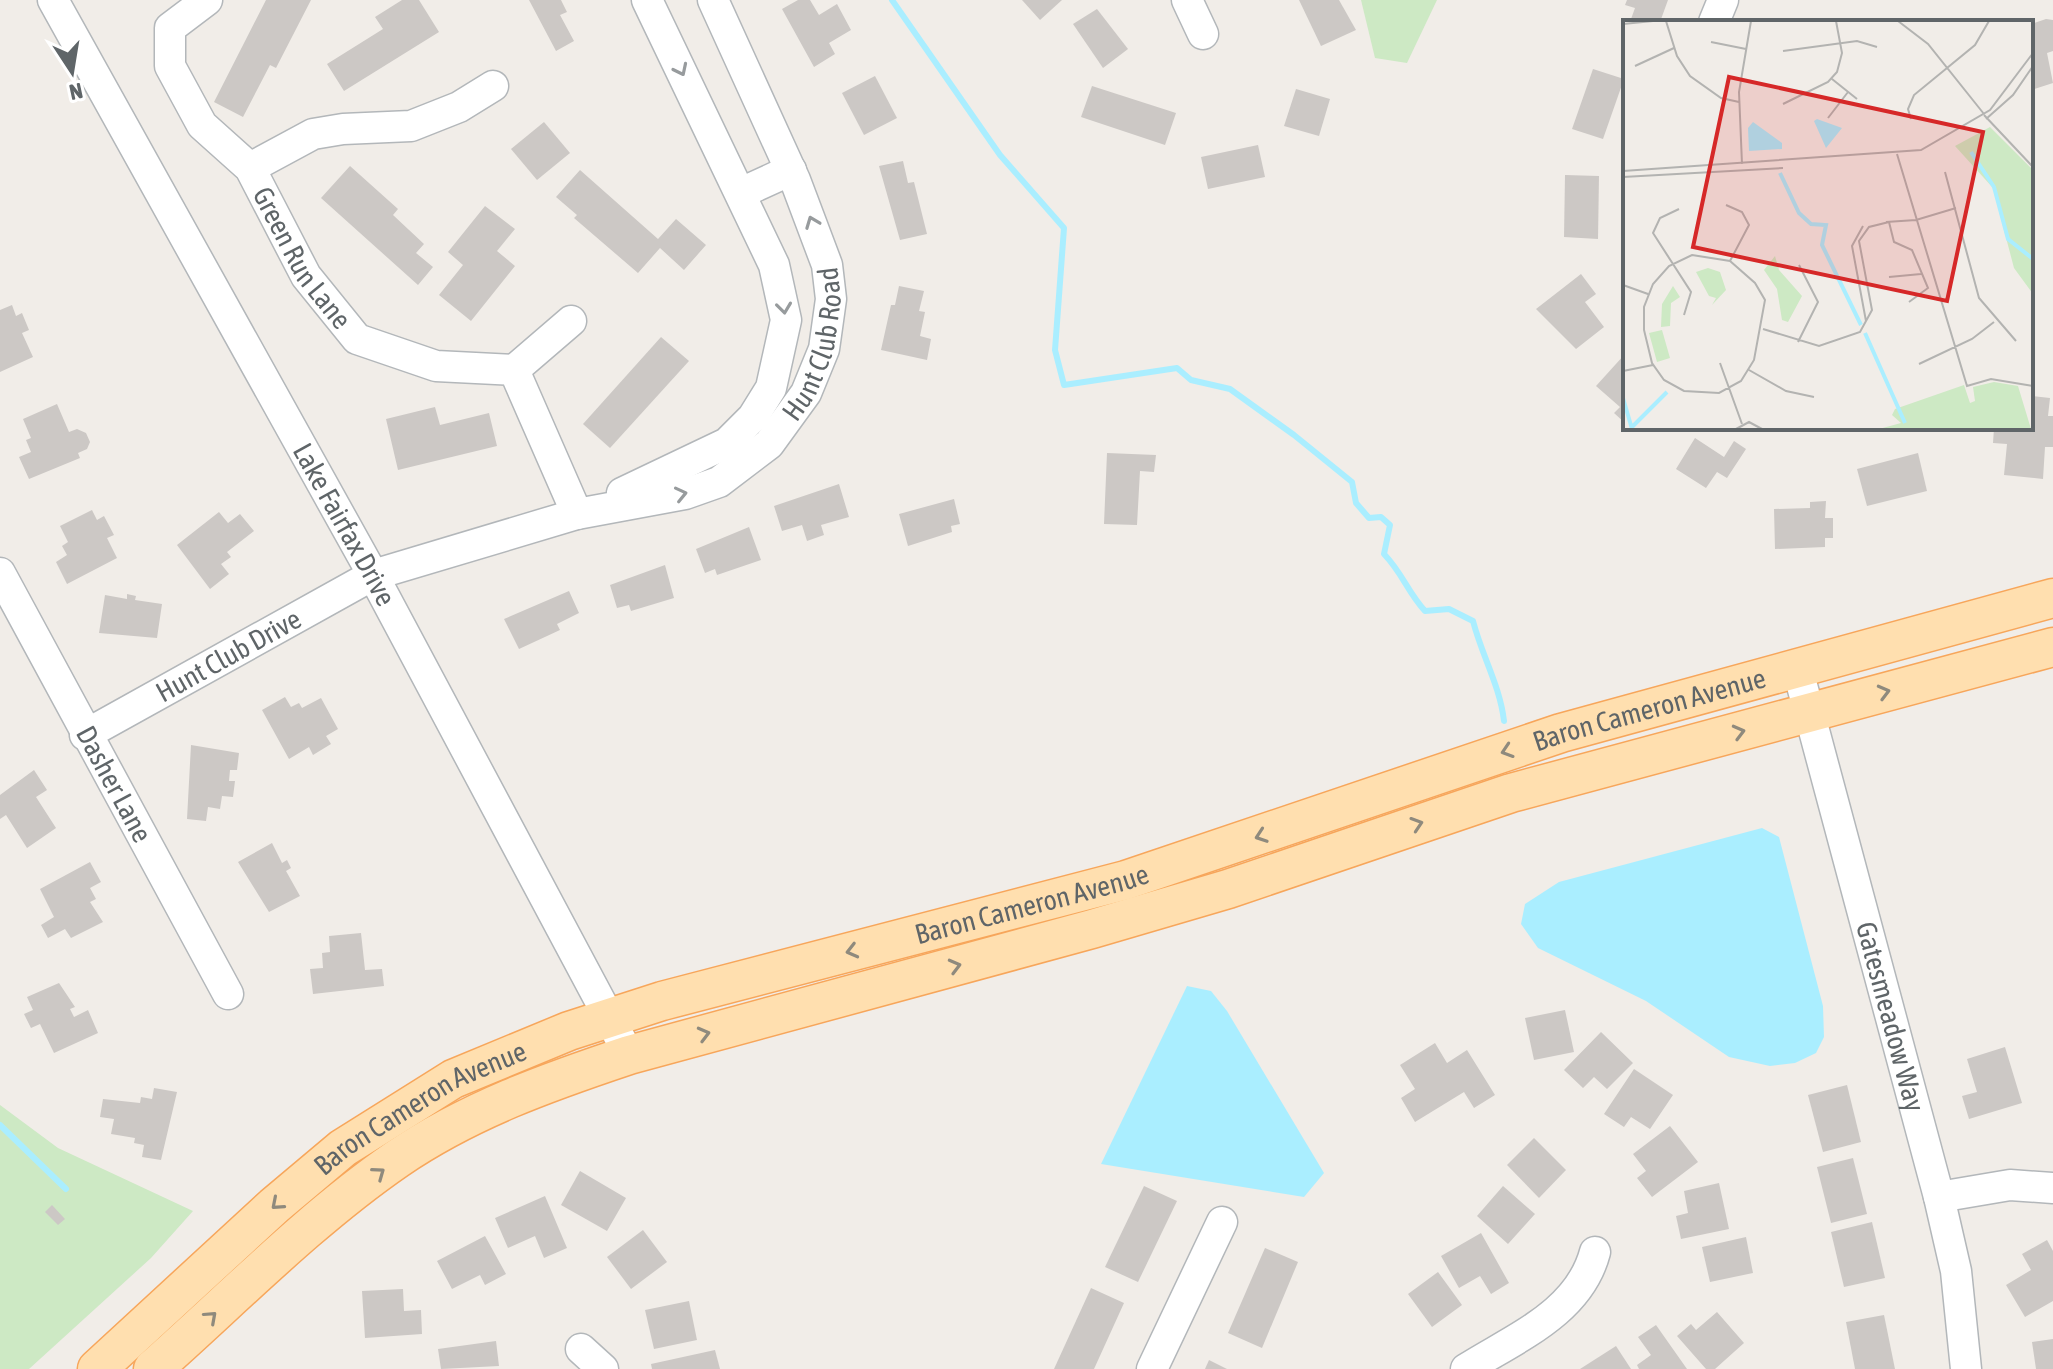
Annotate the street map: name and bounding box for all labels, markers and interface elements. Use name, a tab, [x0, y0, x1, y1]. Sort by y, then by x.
inset map	[1623, 20, 2033, 430]
north arrow	[32, 32, 112, 112]
one-way arrow	[671, 62, 687, 77]
text: N	[67, 77, 85, 106]
street label: Green Run Lane	[247, 182, 358, 335]
one-way arrow	[806, 216, 822, 230]
street label: Hunt Club Road	[776, 266, 848, 427]
one-way arrow	[775, 302, 792, 315]
street label: Lake Fairfax Drive	[287, 438, 402, 611]
one-way arrow	[673, 486, 687, 503]
street label: Hunt Club Drive	[150, 602, 306, 708]
street label: Baron Cameron Avenue	[1529, 662, 1769, 757]
one-way arrow	[1877, 685, 1891, 702]
street label: Dasher Lane	[70, 720, 159, 848]
one-way arrow	[1731, 725, 1745, 741]
one-way arrow	[1500, 741, 1514, 757]
one-way arrow	[1409, 818, 1423, 834]
one-way arrow	[1255, 826, 1269, 842]
street label: Baron Cameron Avenue	[912, 858, 1153, 950]
street label: Gatesmeadow Way	[1850, 918, 1931, 1115]
one-way arrow	[845, 942, 859, 959]
one-way arrow	[948, 959, 962, 976]
one-way arrow	[697, 1027, 711, 1044]
street label: Baron Cameron Avenue	[308, 1035, 531, 1181]
one-way arrow	[370, 1168, 384, 1182]
one-way arrow	[271, 1194, 286, 1208]
one-way arrow	[202, 1313, 217, 1327]

